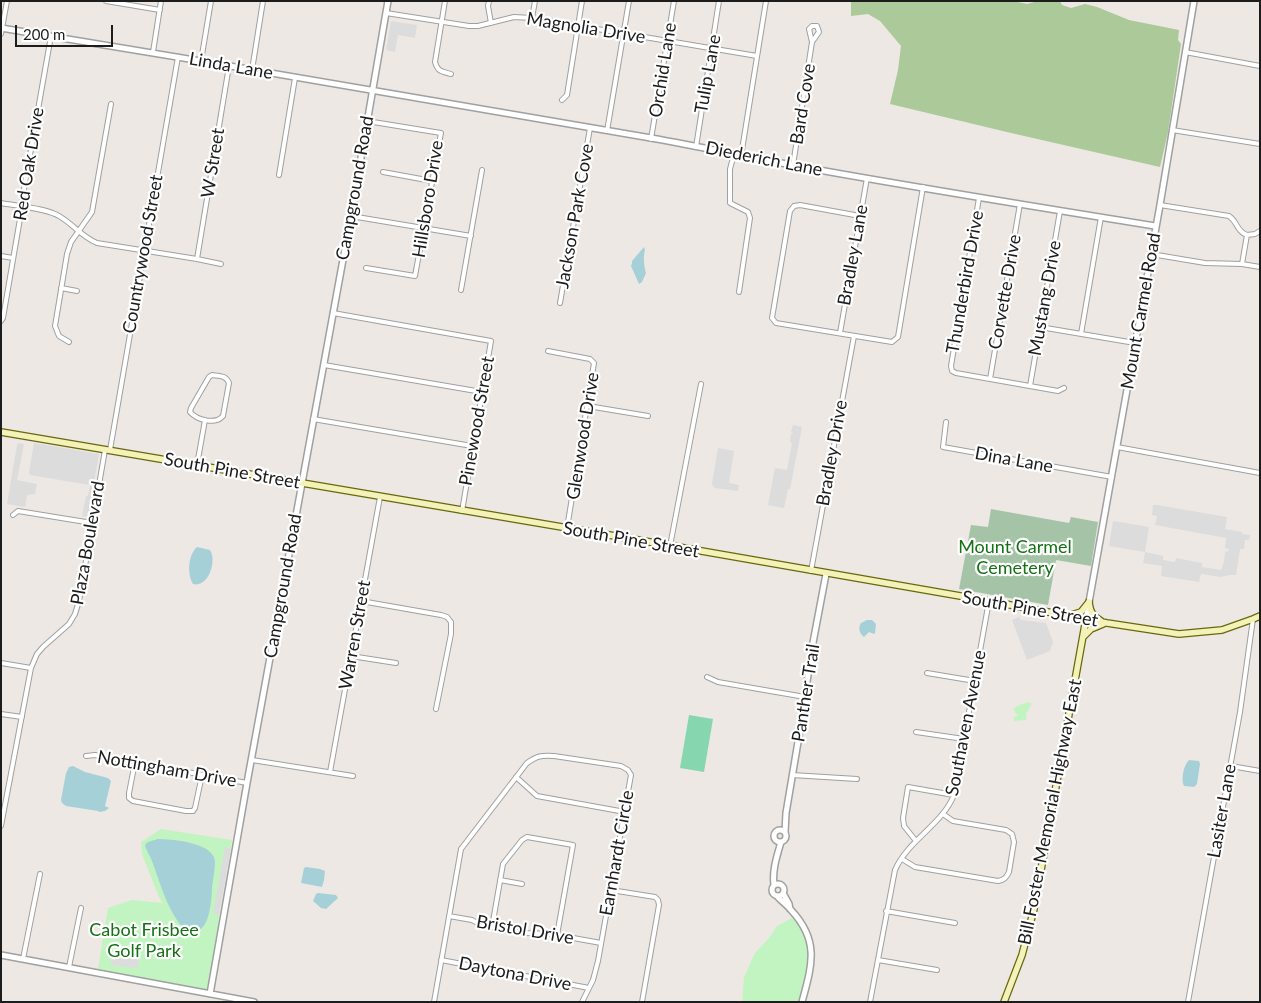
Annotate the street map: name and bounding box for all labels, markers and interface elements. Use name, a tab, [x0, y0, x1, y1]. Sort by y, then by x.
street label: Magnolia Drive	[525, 8, 647, 48]
scale bar	[18, 15, 115, 47]
street label: Orchid Lane	[645, 21, 681, 119]
text: 200 m	[23, 25, 65, 43]
street label: Tulip Lane	[690, 33, 726, 115]
street label: Linda Lane	[187, 48, 275, 84]
street label: Bard Cove	[786, 62, 820, 146]
street label: Red Oak Drive	[9, 106, 49, 222]
street label: Campground Road	[332, 114, 378, 262]
street label: W Street	[197, 126, 229, 200]
street label: Diederich Lane	[704, 137, 824, 181]
street label: Hillsboro Drive	[408, 139, 448, 259]
street label: Jackson Park Cove	[552, 142, 598, 290]
street label: Countrywood Street	[118, 173, 168, 335]
street label: Bradley Lane	[834, 203, 872, 307]
street label: Thunderbird Drive	[942, 209, 988, 355]
street label: Mount Carmel Road	[1117, 231, 1165, 391]
street label: Corvette Drive	[984, 233, 1026, 351]
street label: Mustang Drive	[1024, 239, 1066, 357]
street label: Pinewood Street	[455, 355, 499, 487]
street label: Glenwood Drive	[562, 371, 604, 501]
street label: Bradley Drive	[812, 398, 852, 508]
street label: Dina Lane	[973, 442, 1055, 478]
street label: South Pine Street	[162, 448, 302, 494]
street label: Plaza Boulevard	[66, 479, 110, 607]
street label: Campground Road	[260, 512, 306, 660]
street label: South Pine Street	[561, 517, 701, 563]
park label: Mount Carmel Cemetery	[958, 536, 1072, 578]
street label: Warren Street	[335, 579, 375, 691]
street label: South Pine Street	[960, 586, 1100, 632]
street label: Panther Trail	[788, 642, 824, 744]
street label: Southaven Avenue	[941, 648, 991, 798]
street label: Bill Foster Memorial Highway East	[1014, 677, 1086, 947]
street label: Nottingham Drive	[96, 746, 238, 792]
street label: Lasiter Lane	[1203, 762, 1241, 860]
street label: Earnhardt Circle	[595, 789, 639, 917]
street label: Bristol Drive	[475, 911, 575, 949]
park label: Cabot Frisbee Golf Park	[89, 919, 199, 962]
street label: Daytona Drive	[457, 952, 573, 996]

